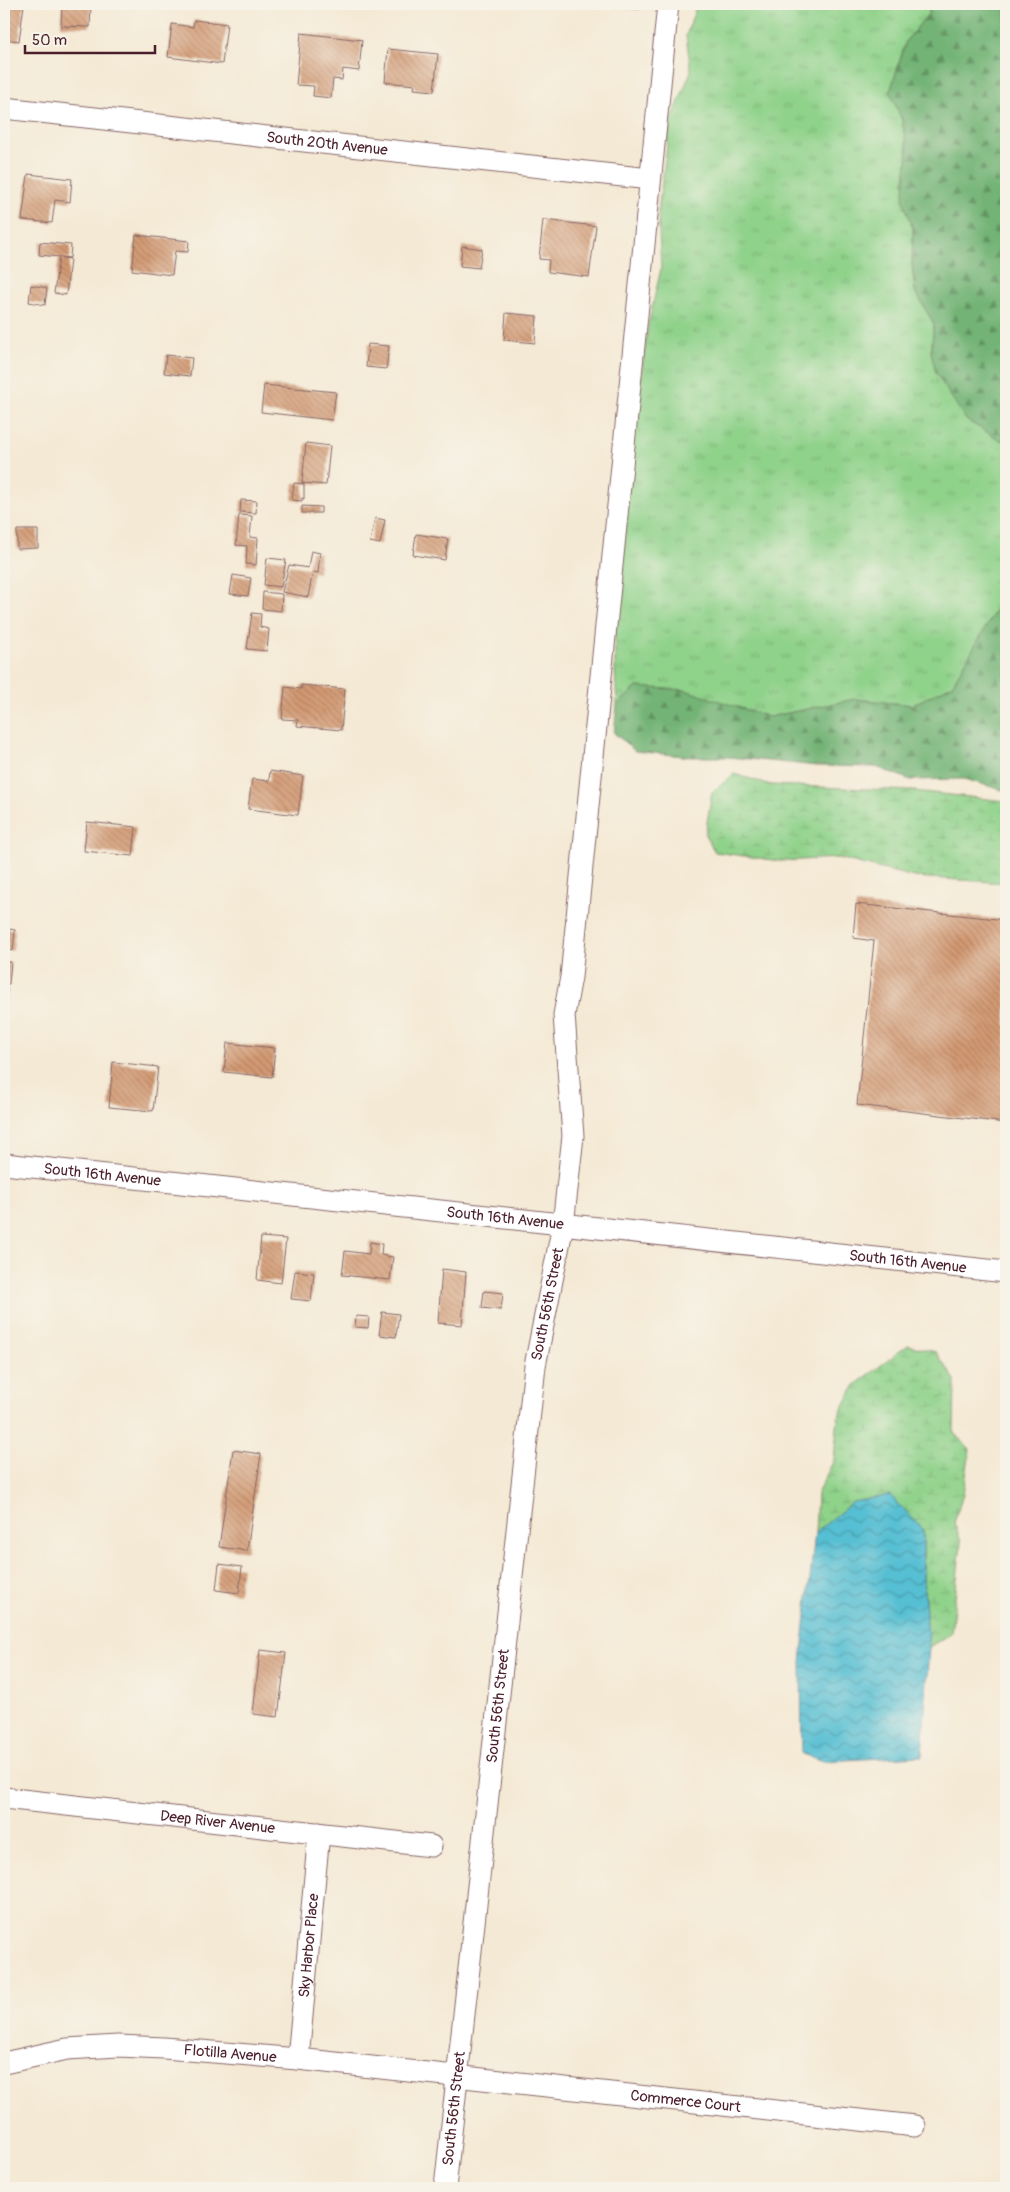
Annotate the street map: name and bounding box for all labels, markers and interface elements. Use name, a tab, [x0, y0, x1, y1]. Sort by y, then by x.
scale bar	[25, 22, 155, 54]
text: 50 m	[32, 31, 67, 50]
street label: South 20th Avenue	[265, 128, 389, 160]
street label: South 16th Avenue	[43, 1159, 163, 1191]
street label: South 16th Avenue	[445, 1203, 565, 1234]
street label: South 56th Street	[527, 1245, 568, 1362]
street label: South 16th Avenue	[848, 1246, 968, 1278]
street label: South 56th Street	[483, 1647, 514, 1764]
street label: Deep River Avenue	[159, 1807, 277, 1838]
street label: Sky Harbor Place	[295, 1892, 323, 1998]
street label: Flotilla Avenue	[183, 2041, 278, 2067]
street label: South 56th Street	[439, 2050, 470, 2167]
street label: Commerce Court	[629, 2086, 743, 2117]

